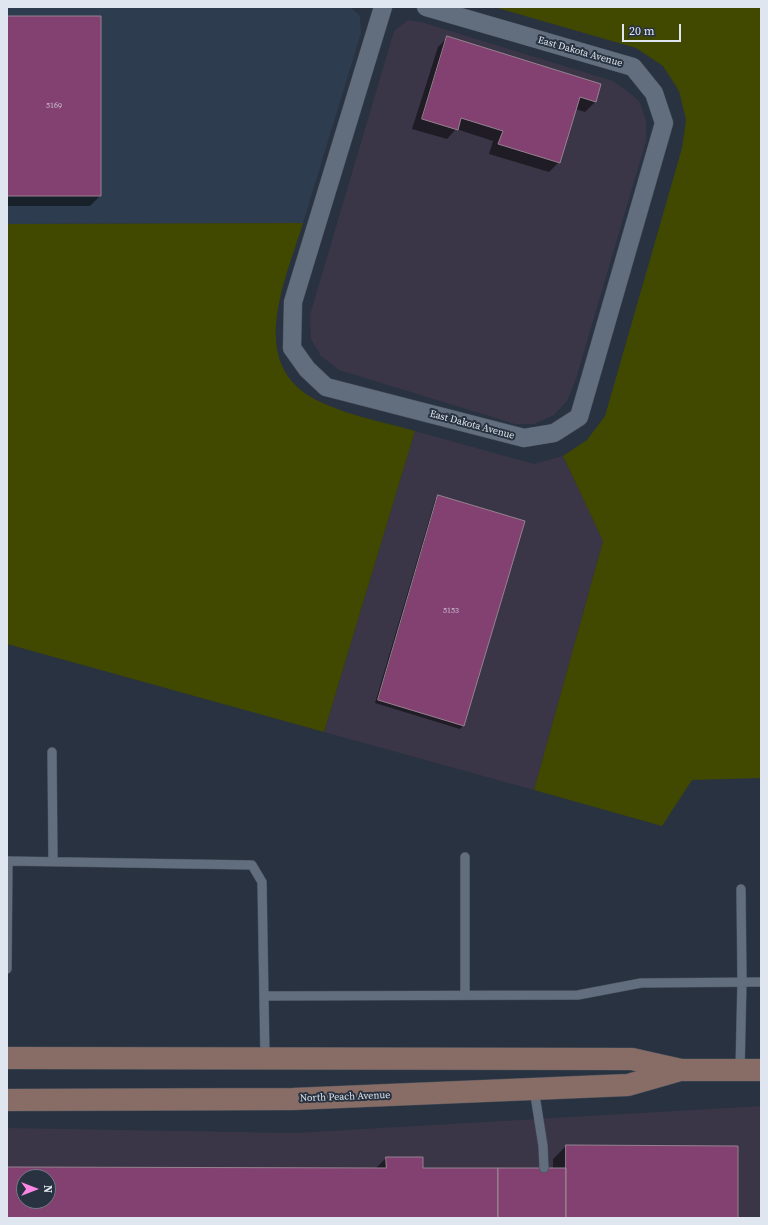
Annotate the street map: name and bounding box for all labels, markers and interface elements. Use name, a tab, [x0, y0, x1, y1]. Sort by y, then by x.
scale bar	[624, 16, 683, 42]
text: 20 m	[629, 23, 655, 39]
street label: East Dakota Avenue	[536, 34, 624, 70]
house number: 5169	[46, 101, 62, 111]
street label: East Dakota Avenue	[428, 408, 516, 442]
house number: 5153	[443, 606, 459, 616]
street label: North Peach Avenue	[300, 1089, 390, 1105]
north arrow	[16, 1169, 56, 1209]
text: N	[40, 1185, 55, 1193]

